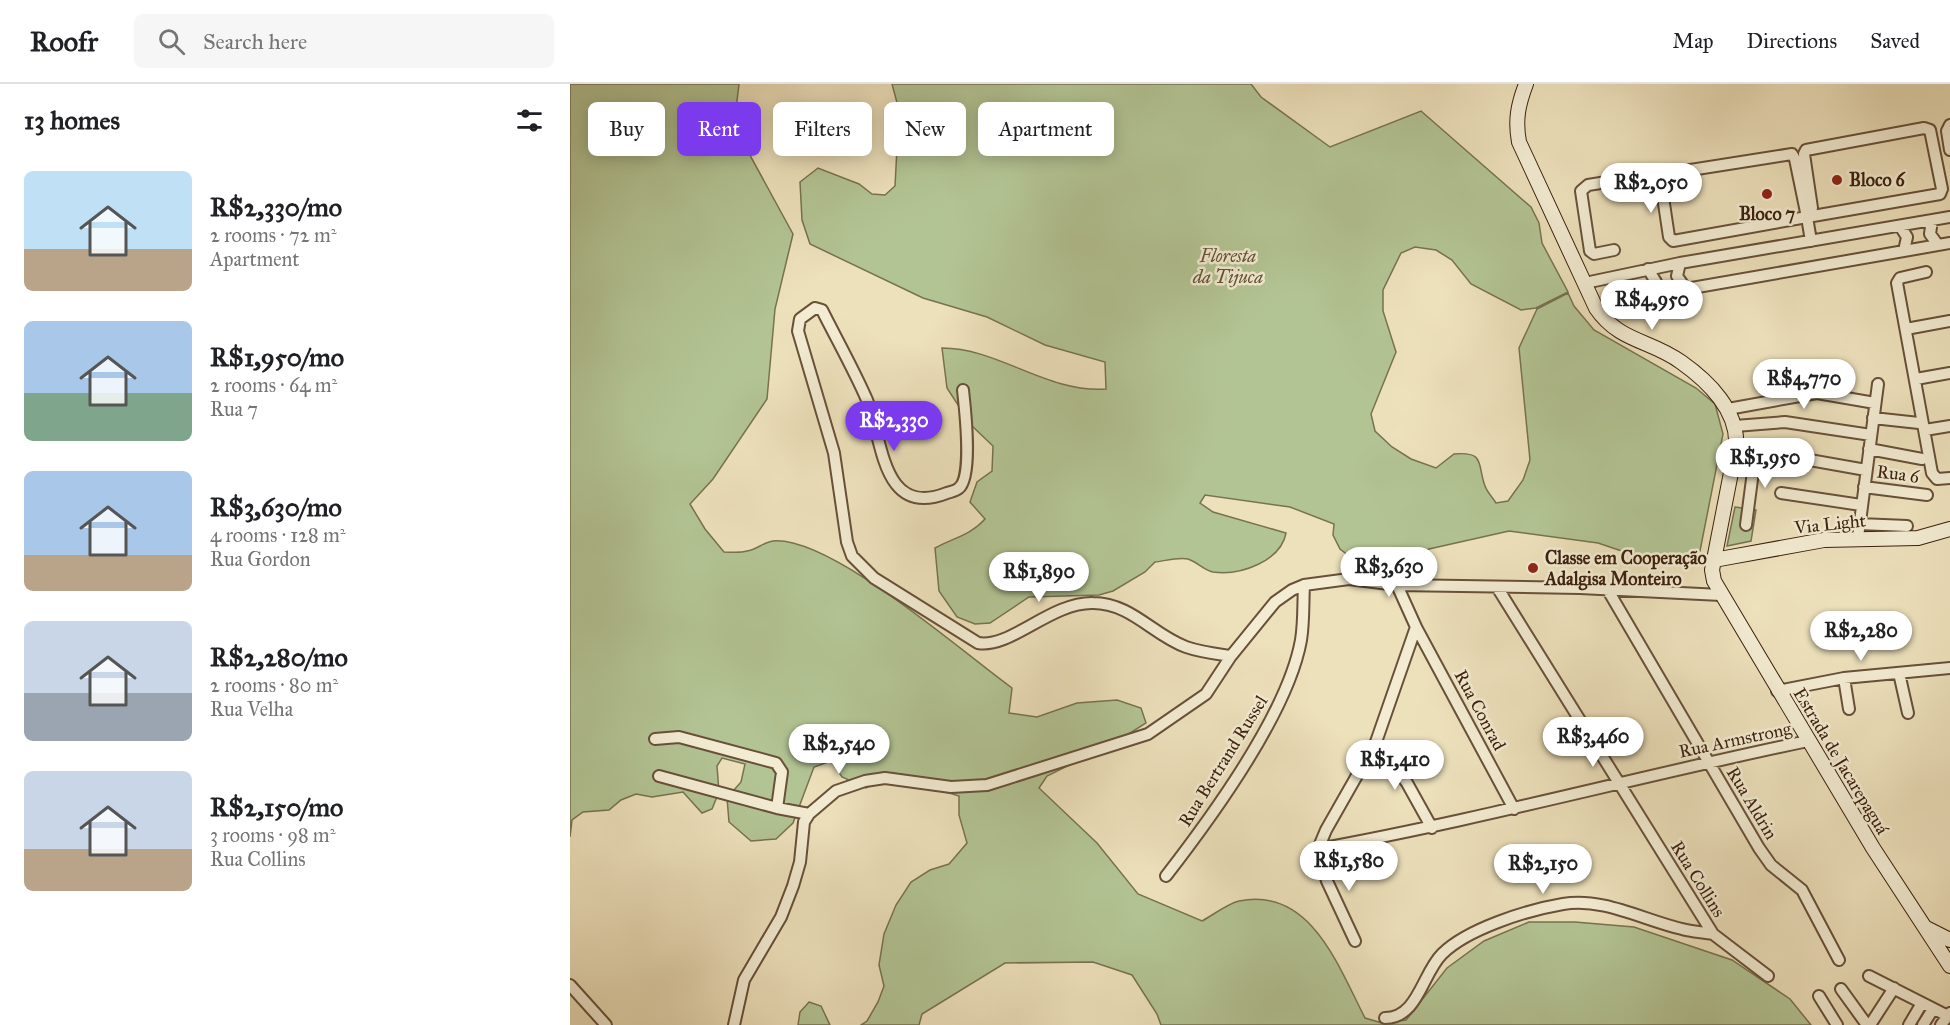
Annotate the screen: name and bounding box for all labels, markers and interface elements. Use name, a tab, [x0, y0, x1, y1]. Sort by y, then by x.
search box	[134, 14, 554, 68]
text: Roofr	[30, 24, 98, 59]
icon: search	[155, 25, 188, 58]
text: Search here	[203, 28, 307, 55]
text: Map	[1673, 28, 1714, 54]
text: Directions	[1747, 28, 1837, 54]
text: Saved	[1870, 28, 1920, 54]
chip: Buy	[588, 102, 665, 156]
chip: Rent	[677, 102, 761, 156]
chip: Filters	[773, 102, 872, 156]
chip: New	[884, 102, 966, 156]
chip: Apartment	[978, 102, 1114, 156]
text: 13 homes	[24, 104, 120, 136]
icon: filters	[513, 104, 546, 137]
pin: R$2,050	[1596, 163, 1706, 214]
place label: Bloco 6	[1849, 169, 1906, 191]
text: R$2,050	[1614, 170, 1688, 194]
marker: Bloco 6	[1830, 173, 1844, 187]
marker: Bloco 7	[1760, 187, 1774, 201]
text: R$2,330/mo	[210, 191, 342, 223]
icon: home	[72, 195, 144, 267]
place label: Bloco 7	[1739, 203, 1795, 225]
text: 2 rooms · 72 m²	[210, 223, 337, 247]
park label: Floresta da Tijuca	[1192, 245, 1263, 288]
text: Apartment	[210, 247, 299, 271]
pin: R$4,950	[1597, 280, 1707, 331]
text: R$4,950	[1615, 287, 1689, 311]
text: R$1,950/mo	[210, 341, 344, 373]
icon: home	[72, 345, 144, 417]
pin: R$4,770	[1749, 359, 1859, 410]
text: R$4,770	[1767, 366, 1841, 390]
text: 2 rooms · 64 m²	[210, 373, 337, 397]
text: Rua 7	[210, 397, 258, 421]
pin: R$2,330	[839, 401, 949, 452]
text: R$2,330	[859, 408, 929, 432]
pin: R$1,950	[1710, 438, 1820, 489]
text: R$1,950	[1730, 445, 1800, 469]
street label: Rua 6	[1875, 460, 1921, 488]
text: R$3,630/mo	[210, 491, 342, 523]
icon: home	[72, 495, 144, 567]
street label: Via Light	[1792, 509, 1868, 540]
text: 4 rooms · 128 m²	[210, 523, 346, 547]
text: Rua Gordon	[210, 547, 311, 571]
pin: R$3,630	[1334, 547, 1444, 598]
place label: Classe em Cooperação Adalgisa Monteiro	[1544, 547, 1707, 591]
pin: R$1,890	[984, 552, 1094, 603]
text: R$3,630	[1354, 554, 1424, 578]
text: R$1,890	[1003, 559, 1075, 583]
marker: Classe em Cooperação Adalgisa Monteiro	[1526, 561, 1540, 575]
pin: R$2,280	[1806, 611, 1916, 662]
text: R$2,280	[1824, 618, 1898, 642]
text: R$2,280/mo	[210, 641, 348, 673]
icon: home	[72, 645, 144, 717]
street label: Rua Conrad	[1450, 666, 1510, 754]
text: 2 rooms · 80 m²	[210, 673, 338, 697]
street label: Estrada de Jacarepaguá	[1788, 684, 1894, 839]
street label: Rua Bertrand Russel	[1174, 691, 1272, 831]
text: Rua Velha	[210, 697, 293, 721]
pin: R$3,460	[1538, 717, 1648, 768]
street label: Rua Armstrong	[1677, 717, 1794, 764]
pin: R$2,540	[784, 724, 894, 775]
text: R$3,460	[1557, 724, 1629, 748]
text: R$2,540	[803, 731, 875, 755]
pin: R$1,410	[1340, 740, 1450, 791]
text: R$1,410	[1360, 747, 1430, 771]
street label: Rua Aldrin	[1722, 763, 1782, 844]
text: R$2,150/mo	[210, 791, 343, 823]
icon: home	[72, 795, 144, 867]
text: 3 rooms · 98 m²	[210, 823, 335, 847]
street label: Rua Collins	[1666, 837, 1730, 921]
pin: R$1,580	[1294, 841, 1404, 892]
pin: R$2,150	[1488, 844, 1598, 895]
text: Rua Collins	[210, 847, 306, 871]
text: R$1,580	[1314, 848, 1384, 872]
text: R$2,150	[1508, 851, 1578, 875]

